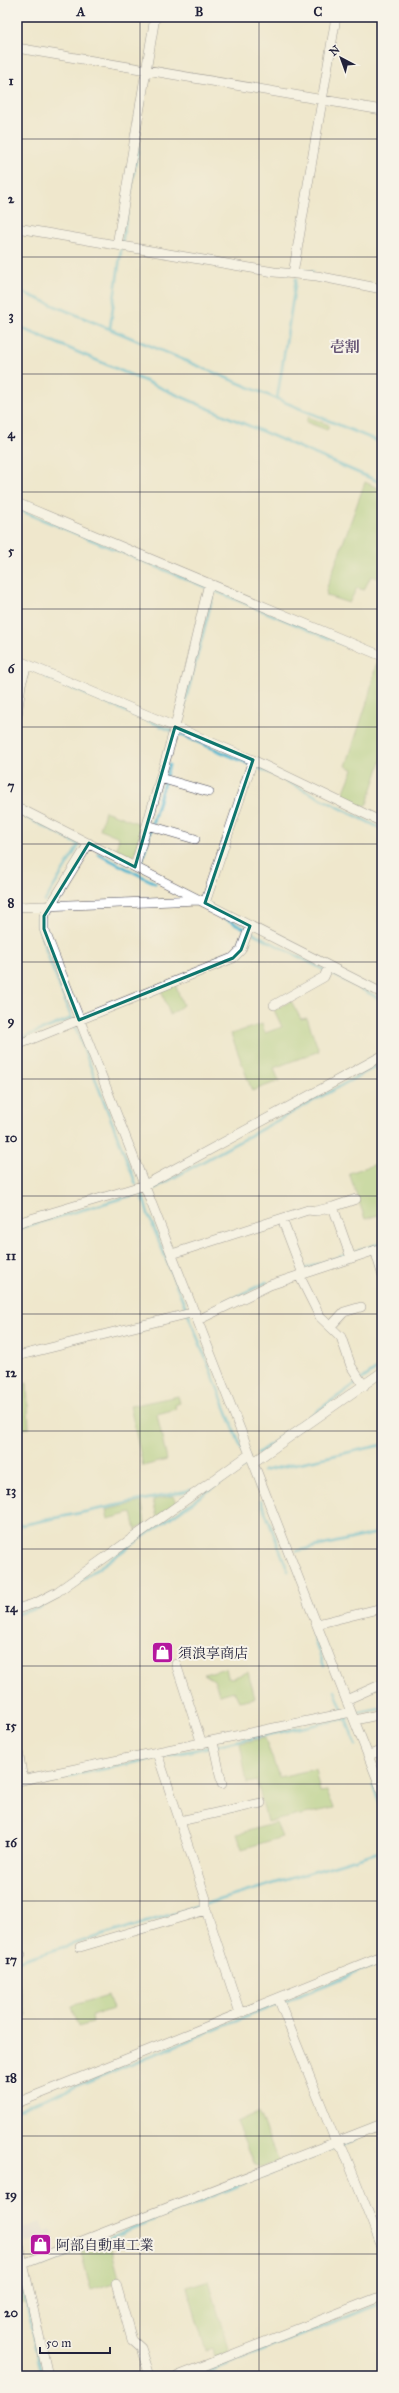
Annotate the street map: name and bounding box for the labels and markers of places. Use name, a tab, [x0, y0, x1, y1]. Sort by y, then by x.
shop icon: 須浪享商店	[149, 1640, 175, 1666]
place label: 須浪享商店	[178, 1645, 248, 1662]
shop icon: 阿部自動車工業	[28, 2232, 54, 2258]
place label: 阿部自動車工業	[56, 2237, 154, 2254]

